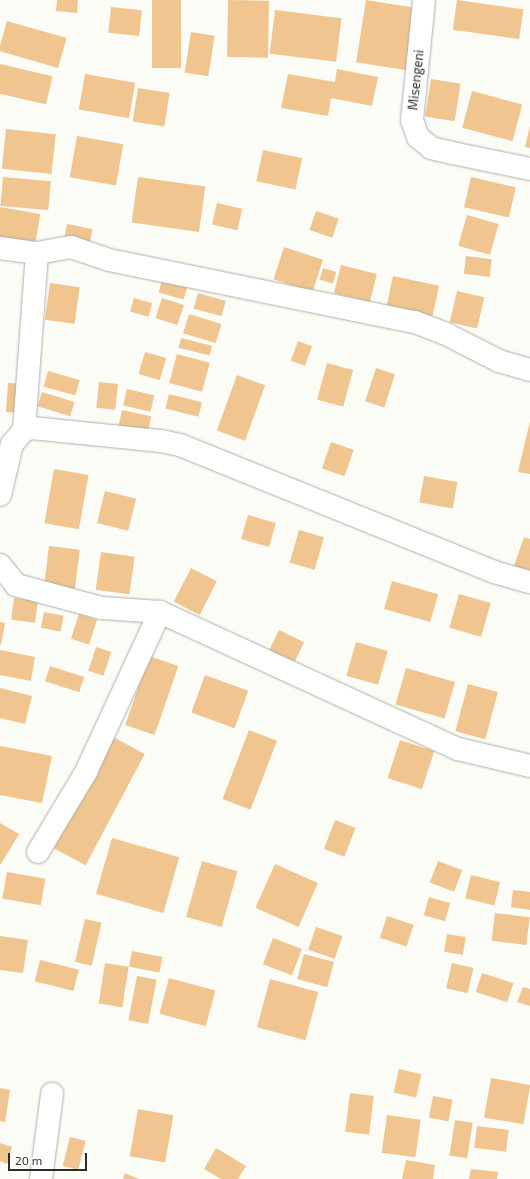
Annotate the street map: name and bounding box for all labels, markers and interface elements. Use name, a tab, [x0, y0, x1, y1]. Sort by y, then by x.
street label: Misengeni	[405, 49, 427, 111]
scale bar	[10, 1145, 89, 1171]
text: 20 m	[15, 1153, 42, 1167]

